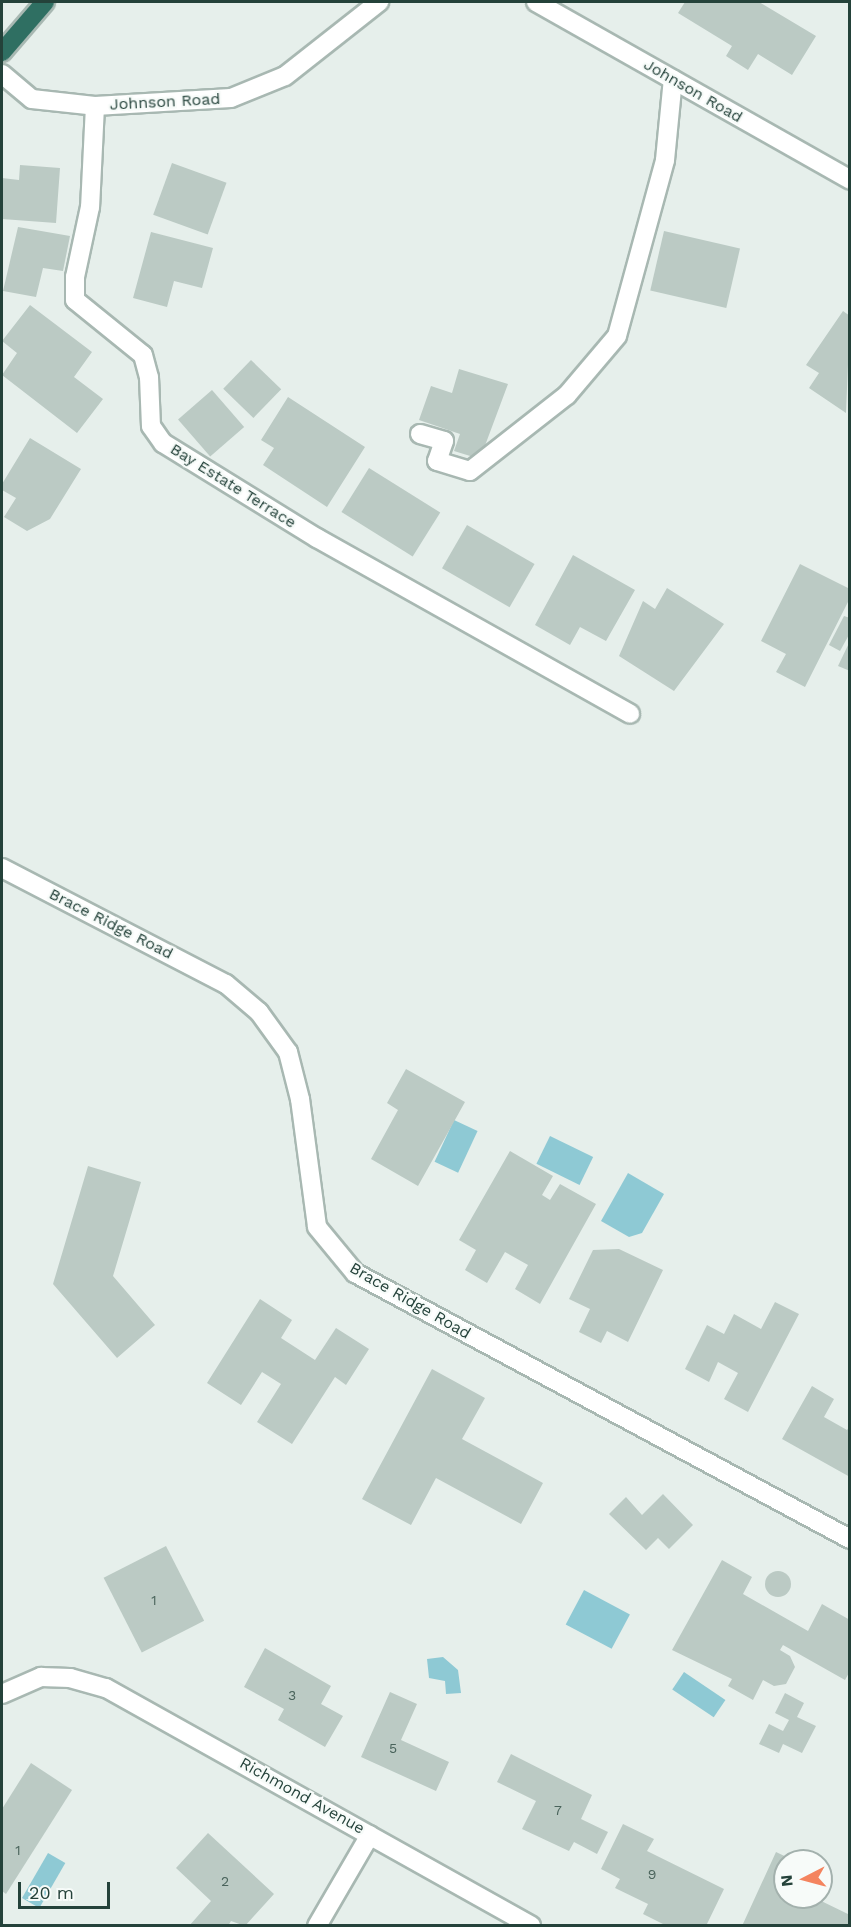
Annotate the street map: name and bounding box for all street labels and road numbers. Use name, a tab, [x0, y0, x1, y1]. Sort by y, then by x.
street label: Johnson Road	[640, 55, 746, 127]
street label: Johnson Road	[109, 90, 221, 114]
street label: Bay Estate Terrace	[166, 439, 300, 533]
street label: Brace Ridge Road	[46, 884, 176, 964]
street label: Brace Ridge Road	[346, 1259, 474, 1343]
street label: Richmond Avenue	[236, 1754, 368, 1838]

